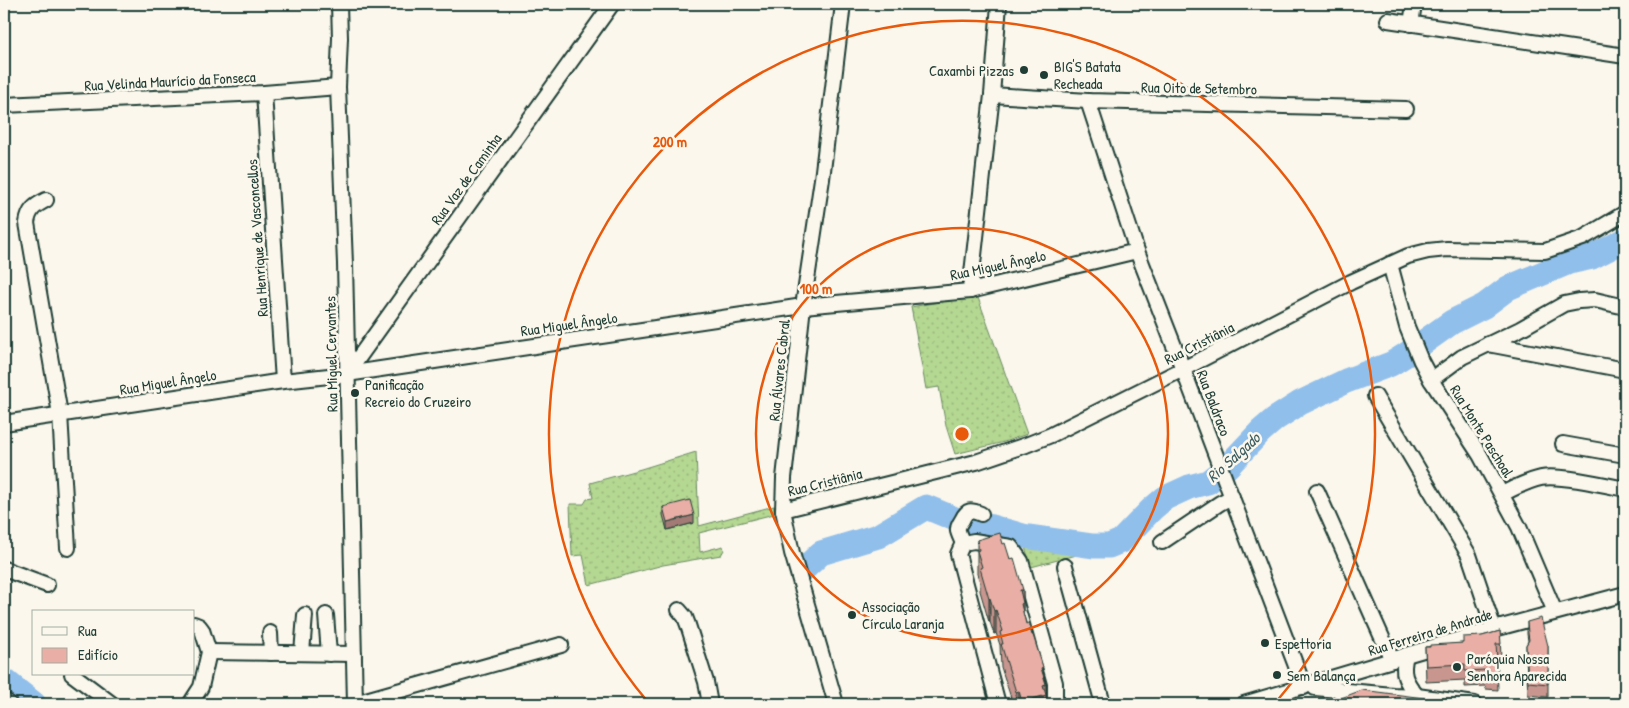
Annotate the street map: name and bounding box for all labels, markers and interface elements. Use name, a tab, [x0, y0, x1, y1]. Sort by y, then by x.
place label: BIG'S Batata Recheada	[1054, 56, 1121, 94]
place label: Caxambi Pizzas	[929, 60, 1014, 81]
marker: Caxambi Pizzas	[1018, 64, 1030, 76]
street label: Rua Velinda Maurício da Fonseca	[84, 66, 256, 96]
marker: BIG'S Batata Recheada	[1038, 69, 1050, 81]
street label: Rua Oito de Setembro	[1141, 76, 1257, 100]
street label: Rua Vaz de Caminha	[426, 129, 506, 229]
text: 200 m	[653, 131, 687, 152]
street label: Rua Henrique de Vasconcellos	[241, 158, 273, 317]
street label: Rua Miguel Ângelo	[948, 245, 1048, 285]
text: 100 m	[800, 278, 832, 299]
street label: Rua Miguel Cervantes	[319, 296, 343, 412]
street label: Rua Miguel Ângelo	[519, 307, 619, 341]
street label: Rua Cristiânia	[1161, 316, 1238, 370]
street label: Rua Álvares Cabral	[763, 318, 795, 422]
street label: Rua Miguel Ângelo	[118, 364, 218, 400]
street label: Rua Baldraco	[1192, 367, 1236, 439]
place label: Panificação Recreio do Cruzeiro	[365, 374, 471, 412]
street label: Rua Monte Paschoal	[1445, 381, 1519, 481]
marker: Panificação Recreio do Cruzeiro	[349, 387, 361, 399]
centre of rings	[953, 425, 971, 443]
water label: Rio Salgado	[1202, 426, 1266, 487]
street label: Rua Cristiânia	[786, 463, 864, 501]
place label: Associação Círculo Laranja	[862, 596, 944, 634]
street label: Rua Ferreira de Andrade	[1366, 603, 1494, 661]
marker: Associação Círculo Laranja	[846, 609, 858, 621]
legend	[32, 610, 195, 676]
text: Rua	[78, 620, 97, 641]
place label: Espettoria	[1275, 633, 1331, 654]
marker: Espettoria	[1259, 637, 1271, 649]
text: Edifício	[78, 644, 118, 665]
place label: Paróquia Nossa Senhora Aparecida	[1467, 648, 1566, 686]
marker: Paróquia Nossa Senhora Aparecida	[1451, 661, 1463, 673]
place label: Sem Balança	[1287, 665, 1355, 686]
marker: Sem Balança	[1271, 669, 1283, 681]

